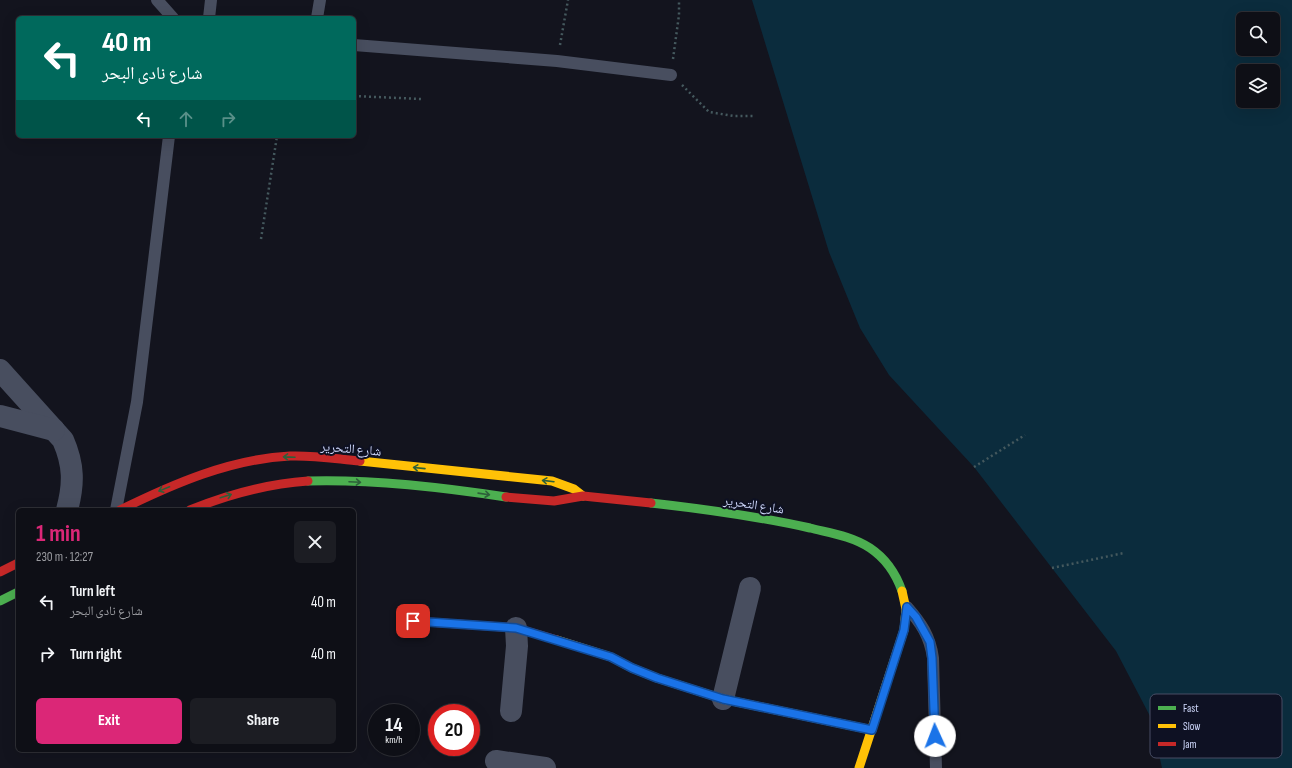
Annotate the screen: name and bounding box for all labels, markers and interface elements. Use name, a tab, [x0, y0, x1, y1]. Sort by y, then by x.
map controls	[1236, 12, 1280, 108]
button: search	[1236, 12, 1280, 56]
text: 40 m	[102, 26, 151, 59]
icon: left	[36, 32, 88, 84]
text: شارع نادى البحر	[102, 63, 203, 84]
button: layers	[1236, 64, 1280, 108]
icon: left	[133, 108, 155, 130]
icon: ahead	[175, 108, 197, 130]
icon: right	[217, 108, 239, 130]
street label: شارع التحرير	[319, 438, 382, 461]
one-way arrow	[283, 454, 296, 461]
one-way arrow	[413, 464, 426, 472]
one-way arrow	[542, 477, 555, 485]
one-way arrow	[348, 478, 361, 486]
one-way arrow	[159, 486, 171, 494]
one-way arrow	[477, 490, 490, 497]
one-way arrow	[220, 492, 233, 499]
street label: شارع التحرير	[721, 492, 785, 519]
text: 1 min	[36, 519, 81, 548]
button: close	[294, 521, 336, 563]
text: 230 m · 12:27	[36, 549, 93, 565]
text: Turn left	[70, 582, 115, 601]
icon: left	[36, 591, 58, 613]
text: 40 m	[311, 593, 336, 612]
text: شارع نادى البحر	[70, 603, 143, 619]
pin	[396, 604, 430, 638]
icon: arrive	[402, 610, 424, 632]
icon: right	[36, 643, 58, 665]
text: Turn right	[70, 645, 122, 664]
text: 40 m	[311, 645, 336, 664]
legend	[1150, 694, 1282, 758]
button: Exit	[36, 698, 182, 744]
button: Share	[190, 698, 336, 744]
text: Fast	[1183, 702, 1199, 715]
speed limit sign: 20	[428, 704, 480, 756]
text: 14	[385, 713, 403, 737]
position arrow	[914, 715, 956, 757]
text: Slow	[1183, 720, 1200, 733]
text: km/h	[385, 734, 403, 746]
text: Jam	[1182, 738, 1197, 751]

